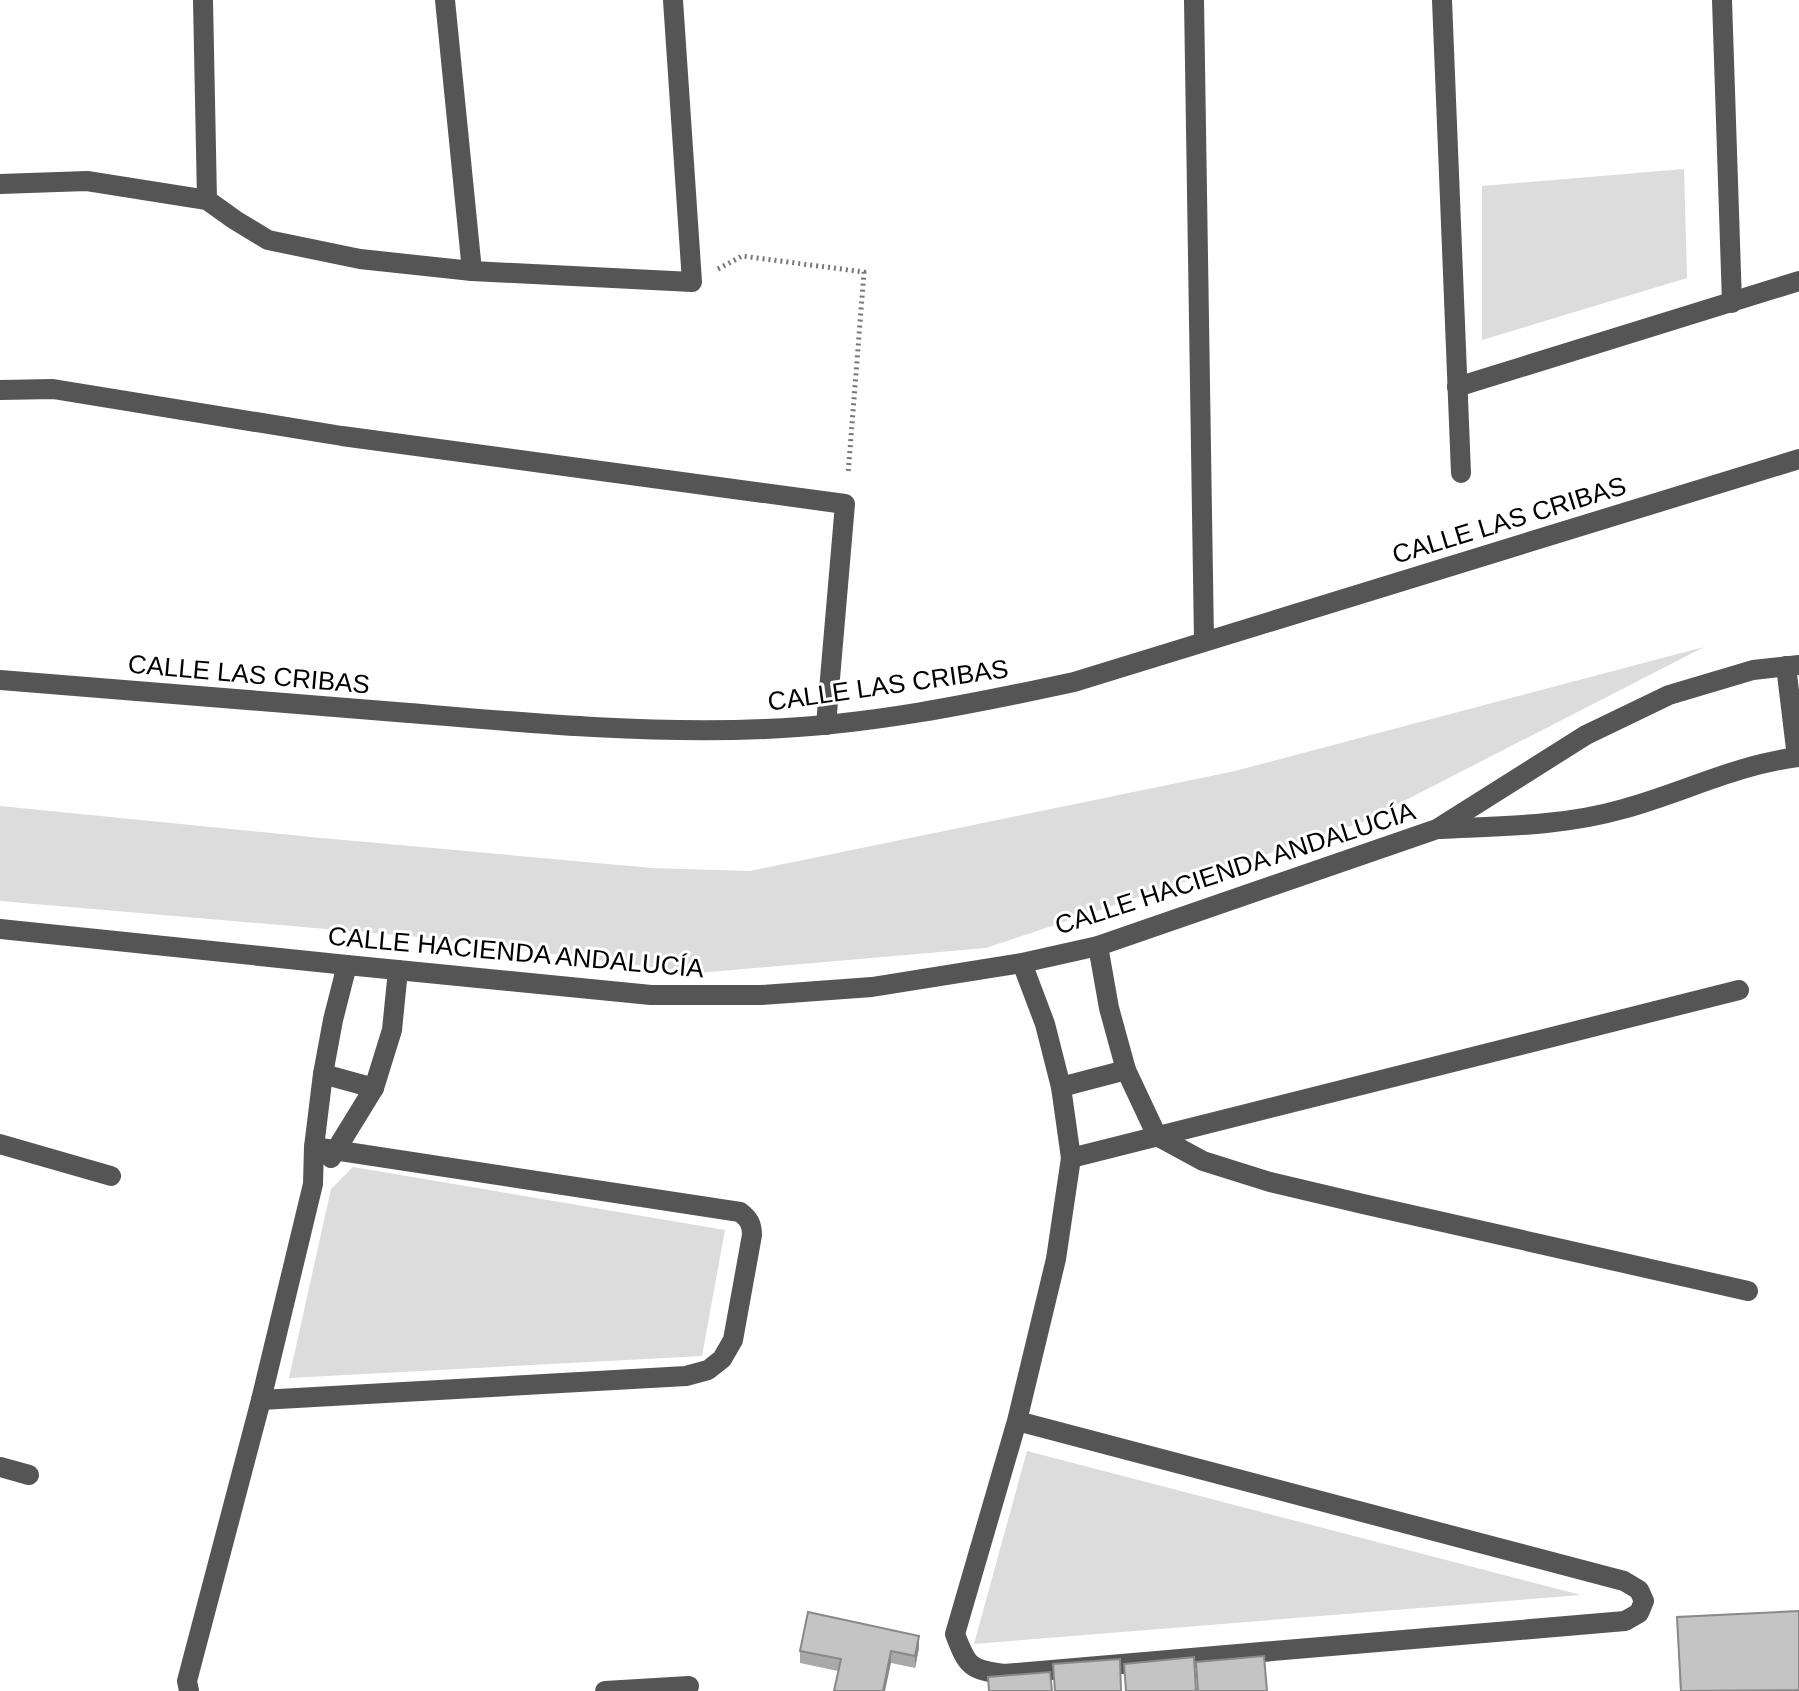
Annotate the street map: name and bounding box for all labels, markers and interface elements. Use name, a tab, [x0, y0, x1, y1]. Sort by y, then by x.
street label: CALLE LAS CRIBAS	[1389, 470, 1629, 570]
street label: CALLE LAS CRIBAS	[127, 648, 371, 700]
street label: CALLE LAS CRIBAS	[766, 653, 1010, 717]
street label: CALLE HACIENDA ANDALUCÍA	[1051, 795, 1420, 941]
street label: CALLE HACIENDA ANDALUCÍA	[327, 921, 706, 983]

